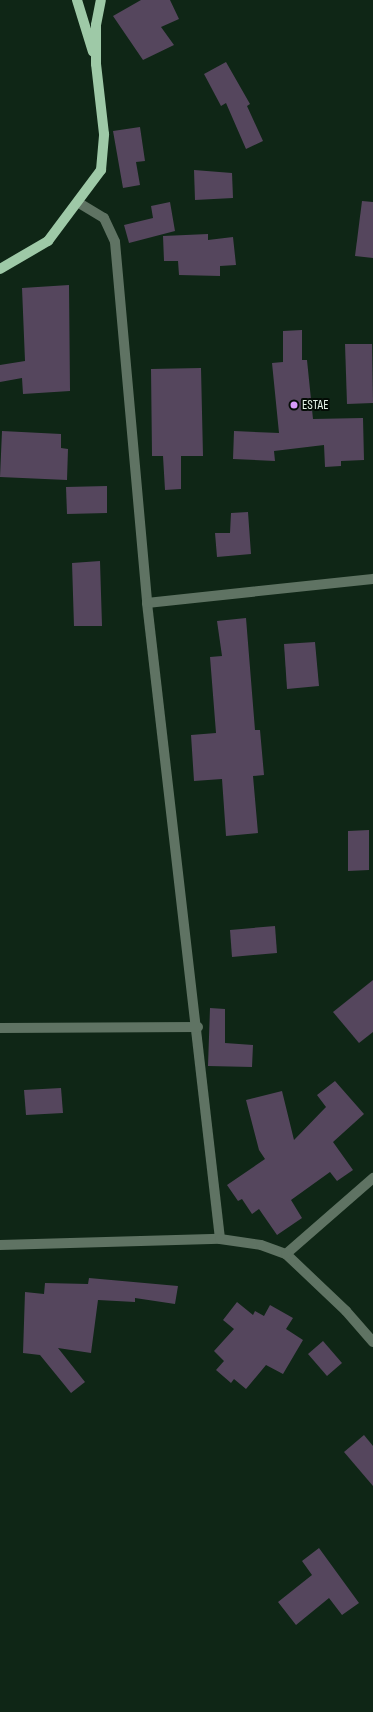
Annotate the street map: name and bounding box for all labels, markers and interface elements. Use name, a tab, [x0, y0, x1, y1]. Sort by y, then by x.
place label: ESTAE	[302, 397, 328, 413]
marker: ESTAE	[289, 400, 299, 410]

